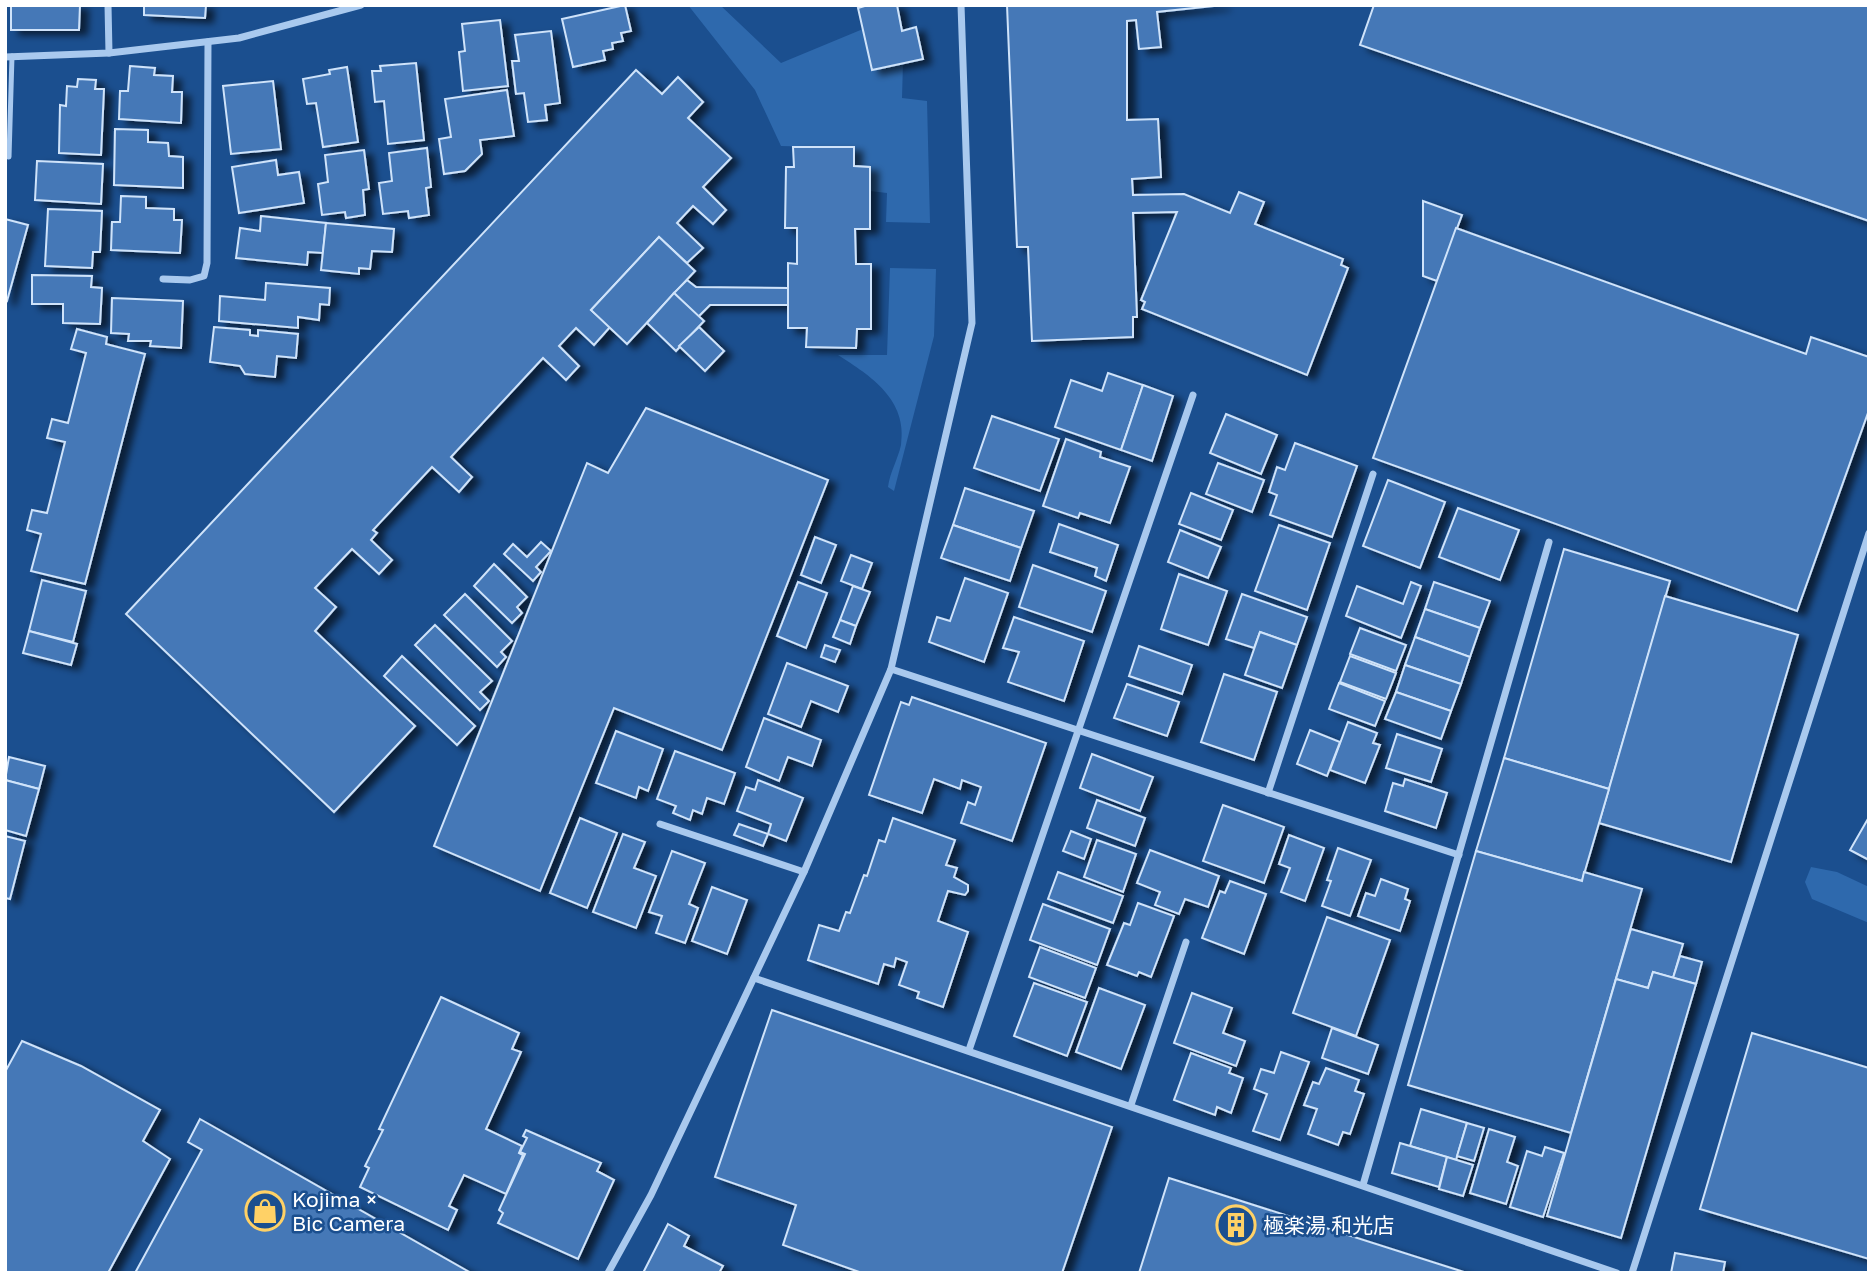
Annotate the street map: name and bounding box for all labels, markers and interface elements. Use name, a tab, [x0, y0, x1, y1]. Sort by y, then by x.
place label: Kojima × Bic Camera	[292, 1186, 405, 1236]
shop icon: Kojima × Bic Camera	[244, 1190, 286, 1232]
building icon: 極楽湯 和光店	[1215, 1204, 1257, 1246]
place label: 極楽湯 和光店	[1263, 1212, 1394, 1238]

